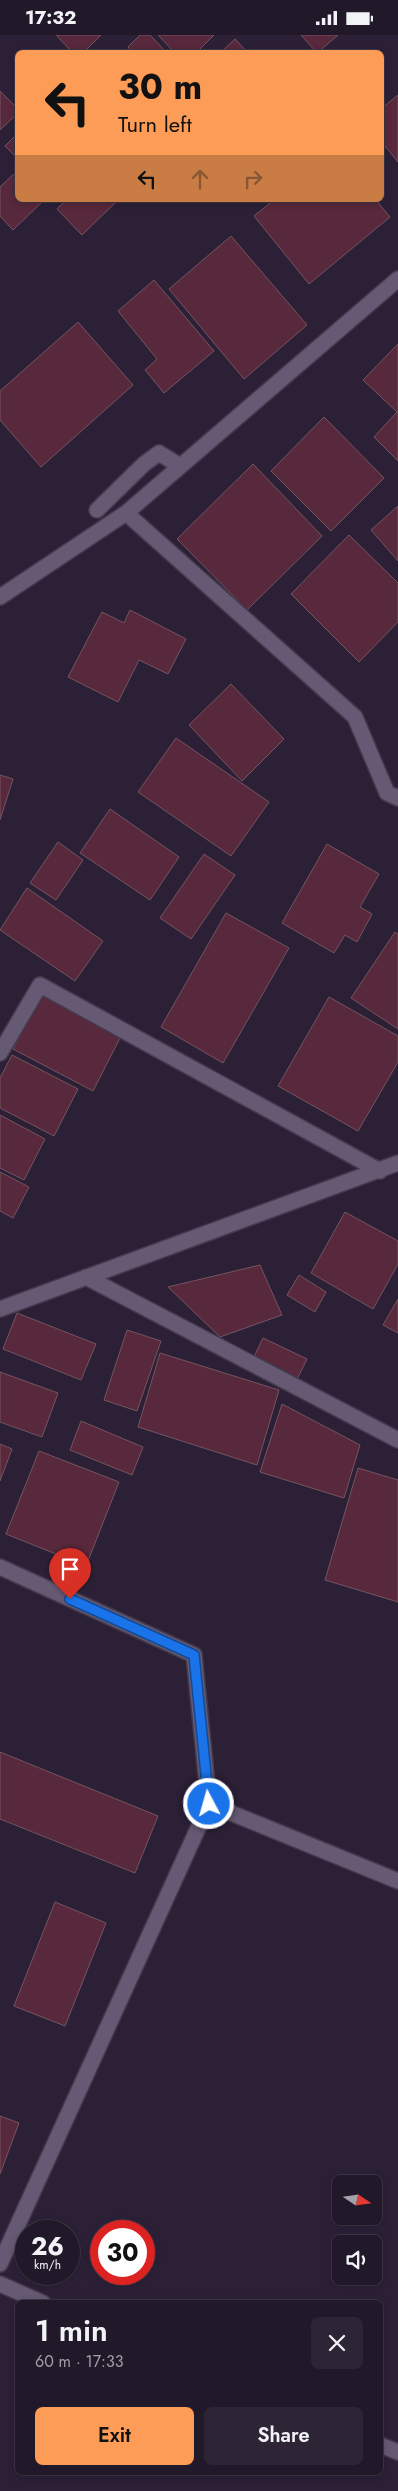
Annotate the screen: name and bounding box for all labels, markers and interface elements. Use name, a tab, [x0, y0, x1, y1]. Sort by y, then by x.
text: 17:32	[25, 4, 77, 31]
text: 30 m	[118, 62, 202, 112]
icon: left	[35, 70, 100, 135]
text: Turn left	[118, 108, 192, 140]
icon: left	[133, 165, 161, 193]
icon: ahead	[186, 165, 214, 193]
icon: right	[239, 165, 267, 193]
pin	[49, 1548, 91, 1599]
icon: arrive	[56, 1555, 84, 1583]
position arrow	[182, 1777, 234, 1829]
north arrow	[332, 2175, 382, 2225]
map controls	[332, 2175, 382, 2285]
speed limit sign: 30	[90, 2220, 155, 2285]
text: 26	[31, 2228, 64, 2264]
button: sound	[332, 2235, 382, 2285]
text: km/h	[34, 2256, 61, 2274]
text: 1 min	[35, 2309, 108, 2352]
button: close	[311, 2317, 363, 2369]
text: 60 m · 17:33	[35, 2350, 123, 2373]
button: Exit	[35, 2407, 194, 2465]
button: Share	[204, 2407, 363, 2465]

